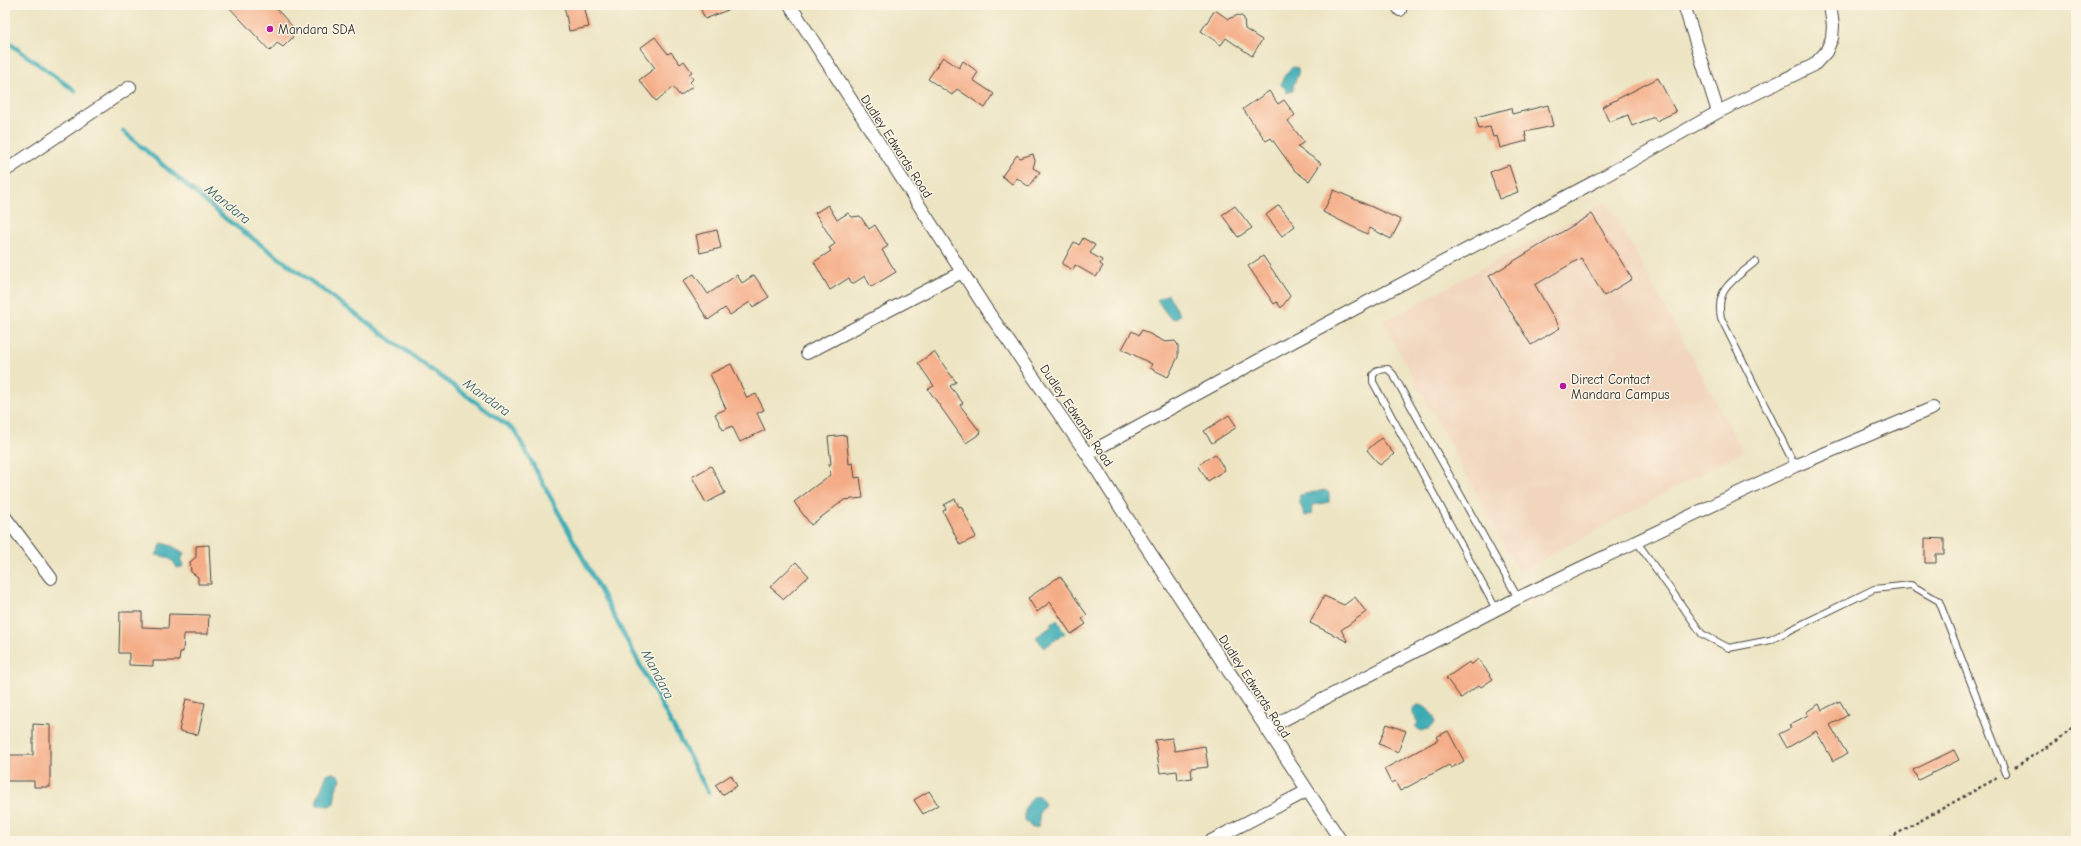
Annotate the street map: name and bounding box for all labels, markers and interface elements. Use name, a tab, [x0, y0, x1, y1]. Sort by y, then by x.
place label: Mandara SDA	[278, 22, 356, 37]
marker: Mandara SDA	[265, 24, 275, 34]
street label: Dudley Edwards Road	[858, 92, 935, 201]
water label: Mandara	[201, 180, 254, 228]
street label: Dudley Edwards Road	[1037, 361, 1116, 469]
place label: Direct Contact Mandara Campus	[1571, 372, 1670, 402]
water label: Mandara	[459, 374, 513, 420]
marker: Direct Contact Mandara Campus	[1558, 381, 1568, 391]
street label: Dudley Edwards Road	[1216, 632, 1293, 741]
water label: Mandara	[637, 646, 678, 702]

